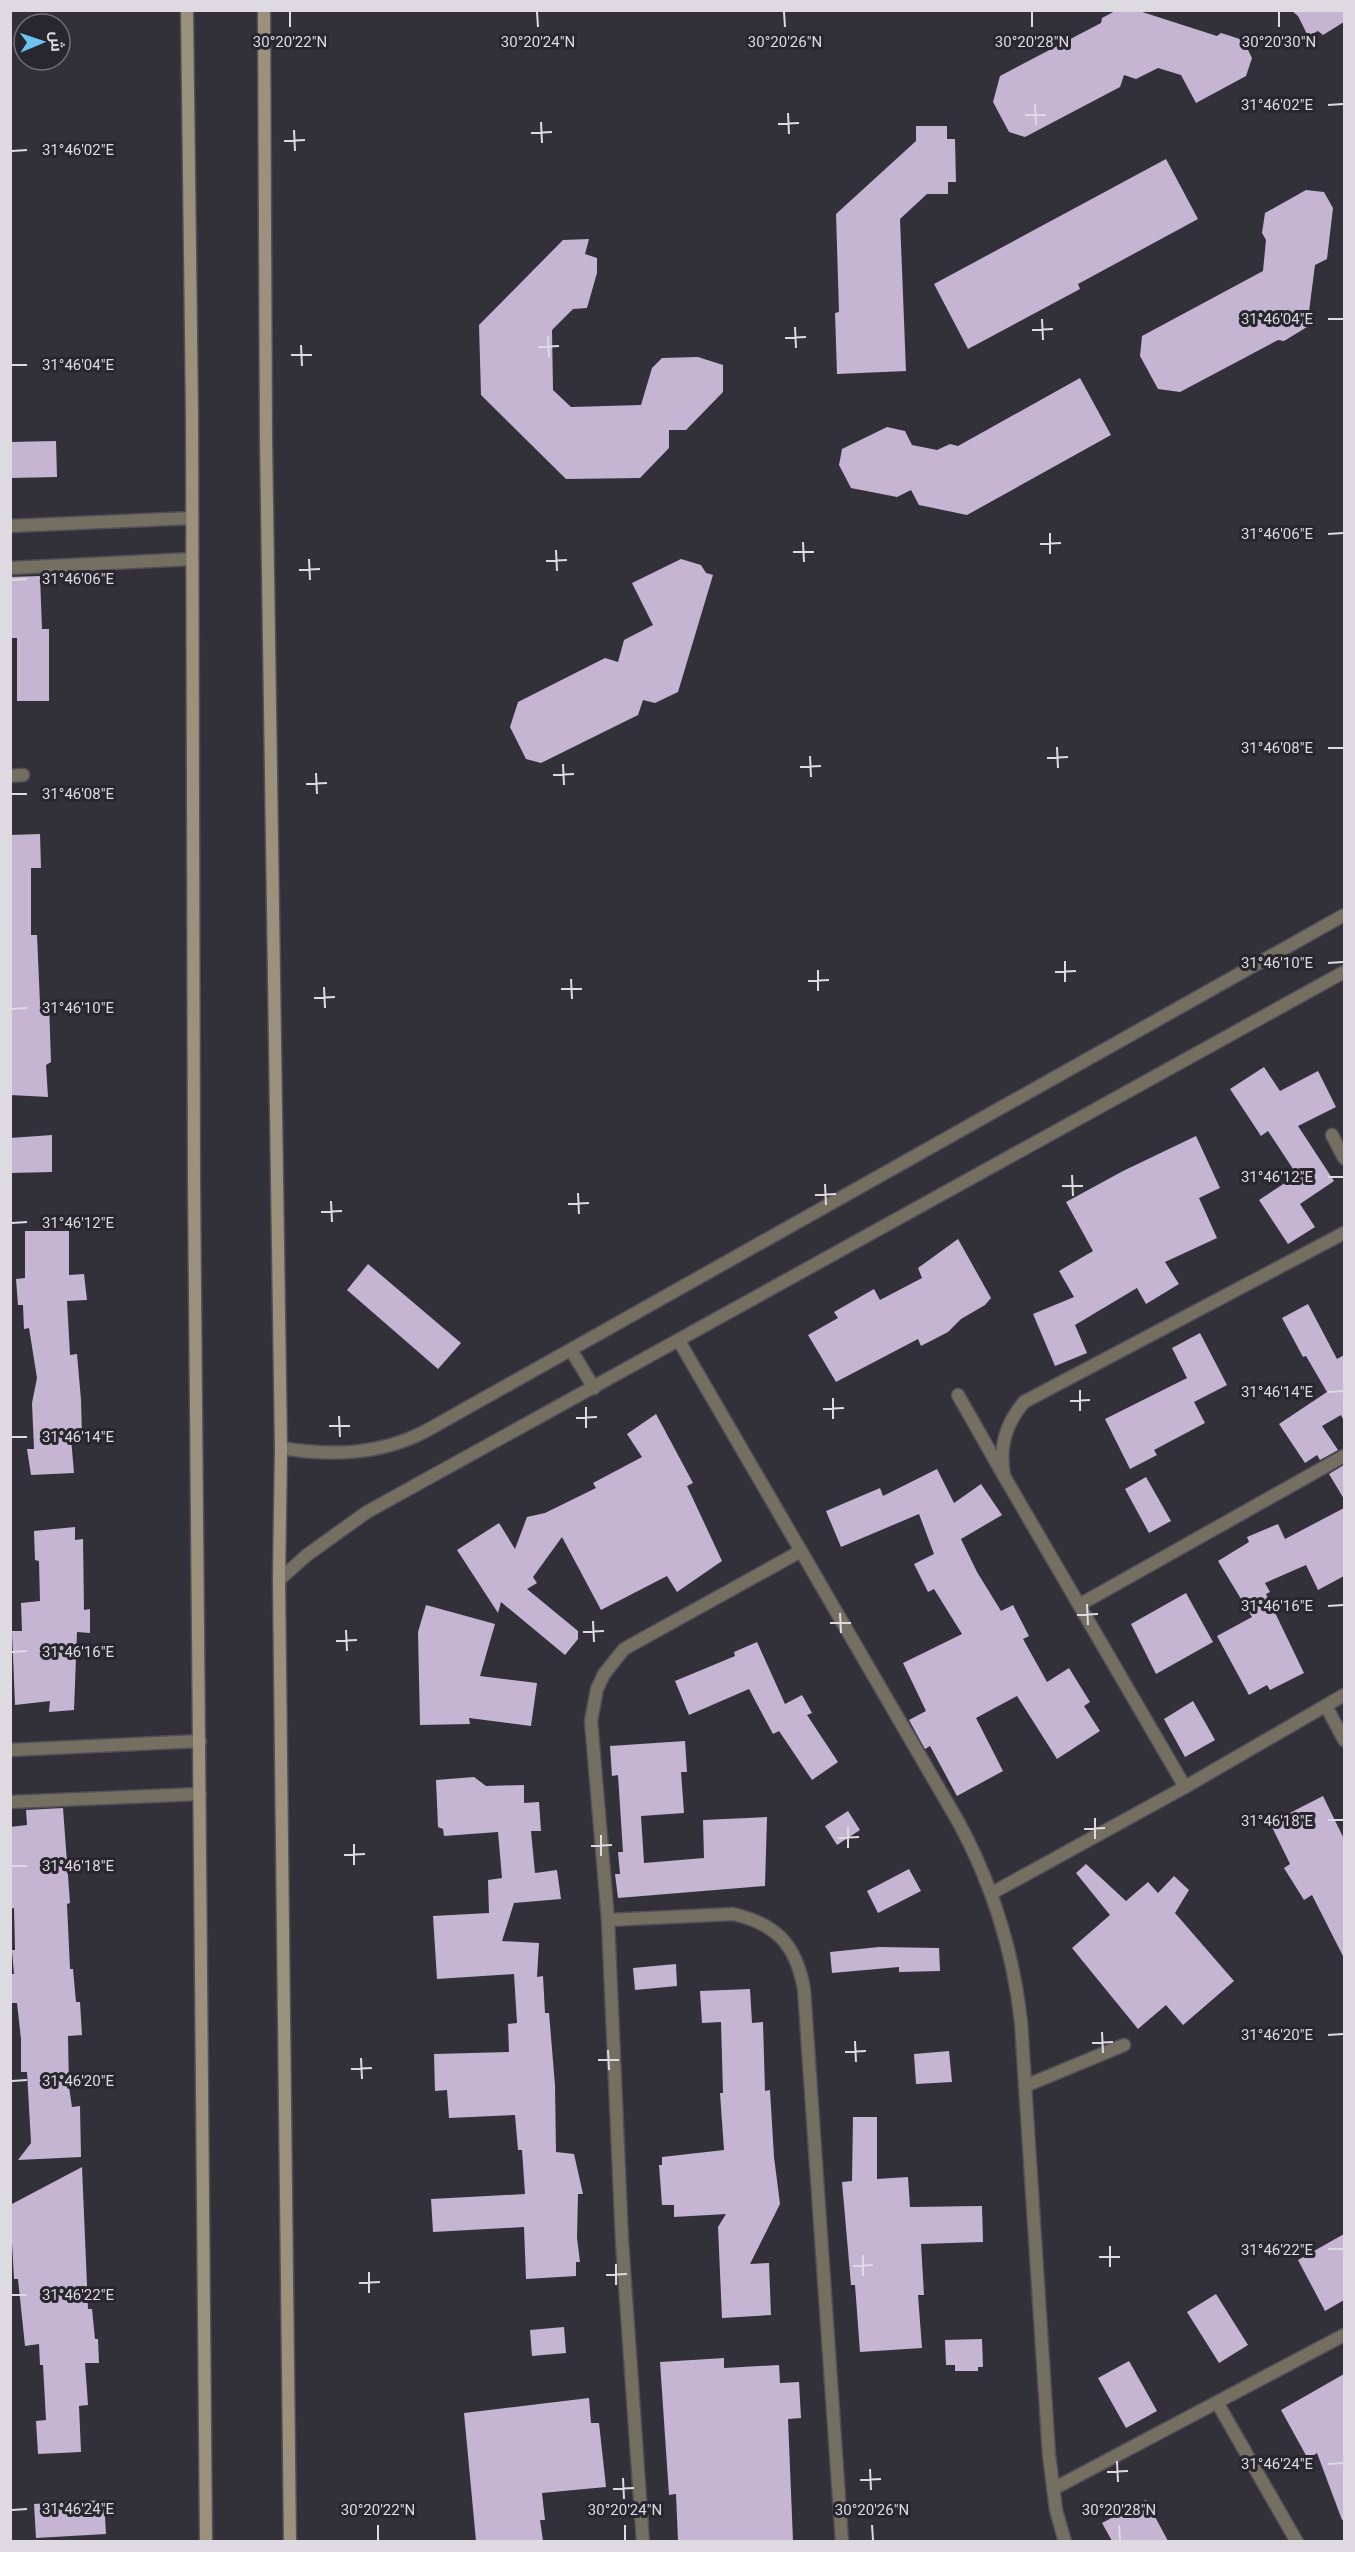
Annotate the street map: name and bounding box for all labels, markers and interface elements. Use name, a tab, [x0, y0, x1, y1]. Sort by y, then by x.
north arrow	[12, 12, 72, 72]
text: ش	[47, 31, 66, 52]
text: 30°20'22"N	[253, 33, 327, 51]
text: 30°20'24"N	[501, 33, 575, 51]
text: 30°20'26"N	[748, 33, 822, 51]
text: 30°20'28"N	[995, 33, 1069, 51]
text: 30°20'30"N	[1242, 33, 1316, 51]
text: 31°46'02"E	[1241, 96, 1314, 114]
text: 31°46'02"E	[42, 141, 115, 159]
text: 31°46'04"E	[1241, 310, 1314, 328]
text: 31°46'04"E	[42, 356, 115, 374]
text: 31°46'06"E	[1241, 525, 1314, 543]
text: 31°46'06"E	[42, 570, 115, 588]
text: 31°46'08"E	[1241, 739, 1314, 757]
text: 31°46'08"E	[42, 785, 115, 803]
text: 31°46'10"E	[1241, 954, 1314, 972]
text: 31°46'10"E	[42, 999, 115, 1017]
text: 31°46'12"E	[1241, 1168, 1314, 1186]
text: 31°46'12"E	[42, 1214, 115, 1232]
text: 31°46'14"E	[1241, 1383, 1314, 1401]
text: 31°46'14"E	[42, 1428, 115, 1446]
text: 31°46'16"E	[1241, 1597, 1314, 1615]
text: 31°46'16"E	[42, 1643, 115, 1661]
text: 31°46'18"E	[1241, 1812, 1314, 1830]
text: 31°46'18"E	[42, 1857, 115, 1875]
text: 31°46'20"E	[1241, 2026, 1314, 2044]
text: 31°46'20"E	[42, 2072, 115, 2090]
text: 31°46'22"E	[1241, 2241, 1314, 2259]
text: 31°46'22"E	[42, 2286, 115, 2304]
text: 31°46'24"E	[1241, 2455, 1314, 2473]
text: 31°46'24"E	[42, 2500, 115, 2518]
text: 30°20'22"N	[341, 2501, 415, 2519]
text: 30°20'24"N	[588, 2501, 662, 2519]
text: 30°20'26"N	[835, 2501, 909, 2519]
text: 30°20'28"N	[1082, 2501, 1156, 2519]

